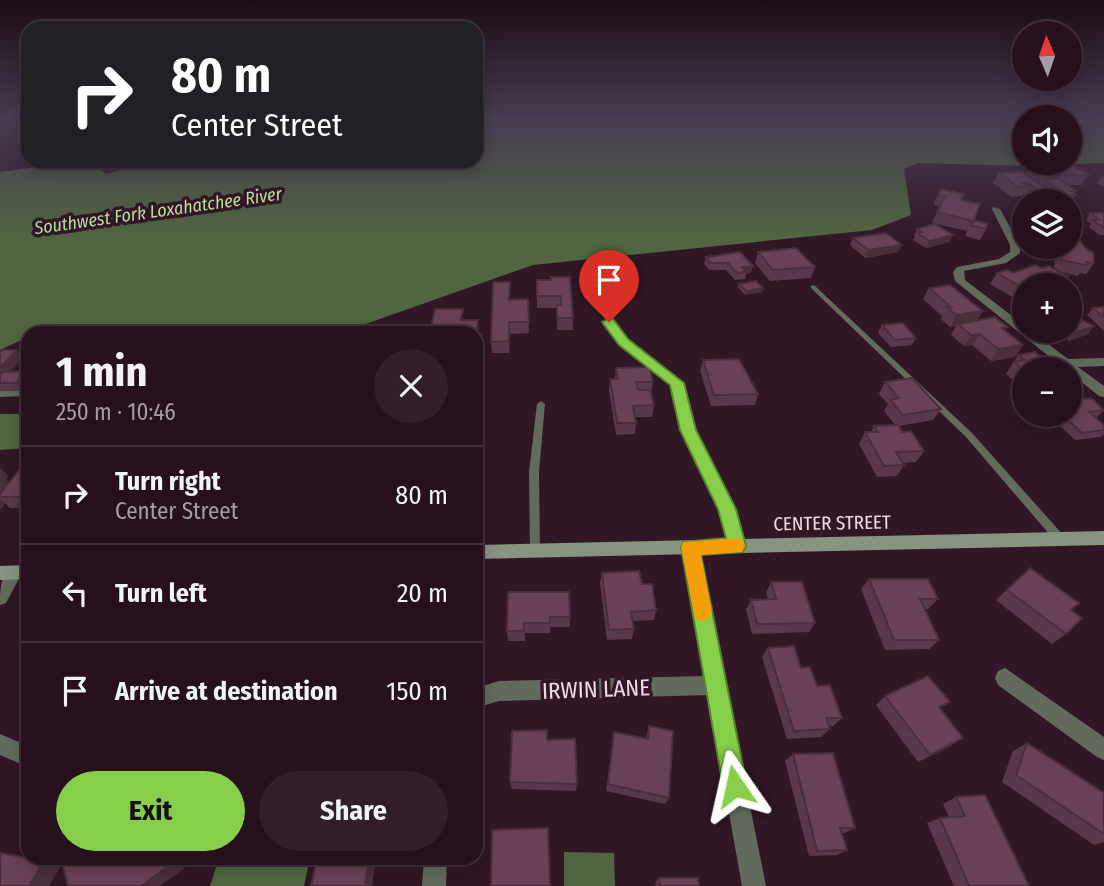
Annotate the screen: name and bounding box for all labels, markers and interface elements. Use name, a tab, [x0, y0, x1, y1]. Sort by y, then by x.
north arrow	[1012, 21, 1082, 91]
map controls	[1012, 21, 1082, 427]
text: 80 m	[171, 46, 271, 105]
icon: right	[56, 49, 147, 140]
button: sound	[1012, 105, 1082, 175]
text: Center Street	[171, 106, 342, 144]
water label: Southwest Fork Loxahatchee River	[32, 183, 284, 239]
button: layers	[1012, 189, 1082, 259]
pin	[579, 250, 639, 322]
icon: arrive	[590, 261, 628, 299]
button: +	[1012, 273, 1082, 343]
text: 1 min	[56, 347, 147, 397]
button: close	[374, 349, 448, 423]
button: −	[1012, 357, 1082, 427]
text: 250 m · 10:46	[56, 398, 176, 426]
text: Turn right	[115, 466, 221, 497]
icon: right	[56, 476, 94, 514]
text: 80 m	[395, 480, 448, 511]
text: Center Street	[115, 497, 238, 525]
street label: CENTER STREET	[773, 510, 891, 536]
icon: left	[56, 574, 94, 612]
text: Turn left	[115, 578, 207, 609]
text: 20 m	[397, 578, 448, 609]
icon: arrive	[56, 672, 94, 710]
street label: IRWIN LANE	[541, 673, 651, 705]
text: Arrive at destination	[115, 676, 338, 707]
text: 150 m	[386, 676, 448, 707]
position arrow	[698, 749, 772, 823]
button: Exit	[56, 771, 245, 851]
button: Share	[259, 771, 448, 851]

